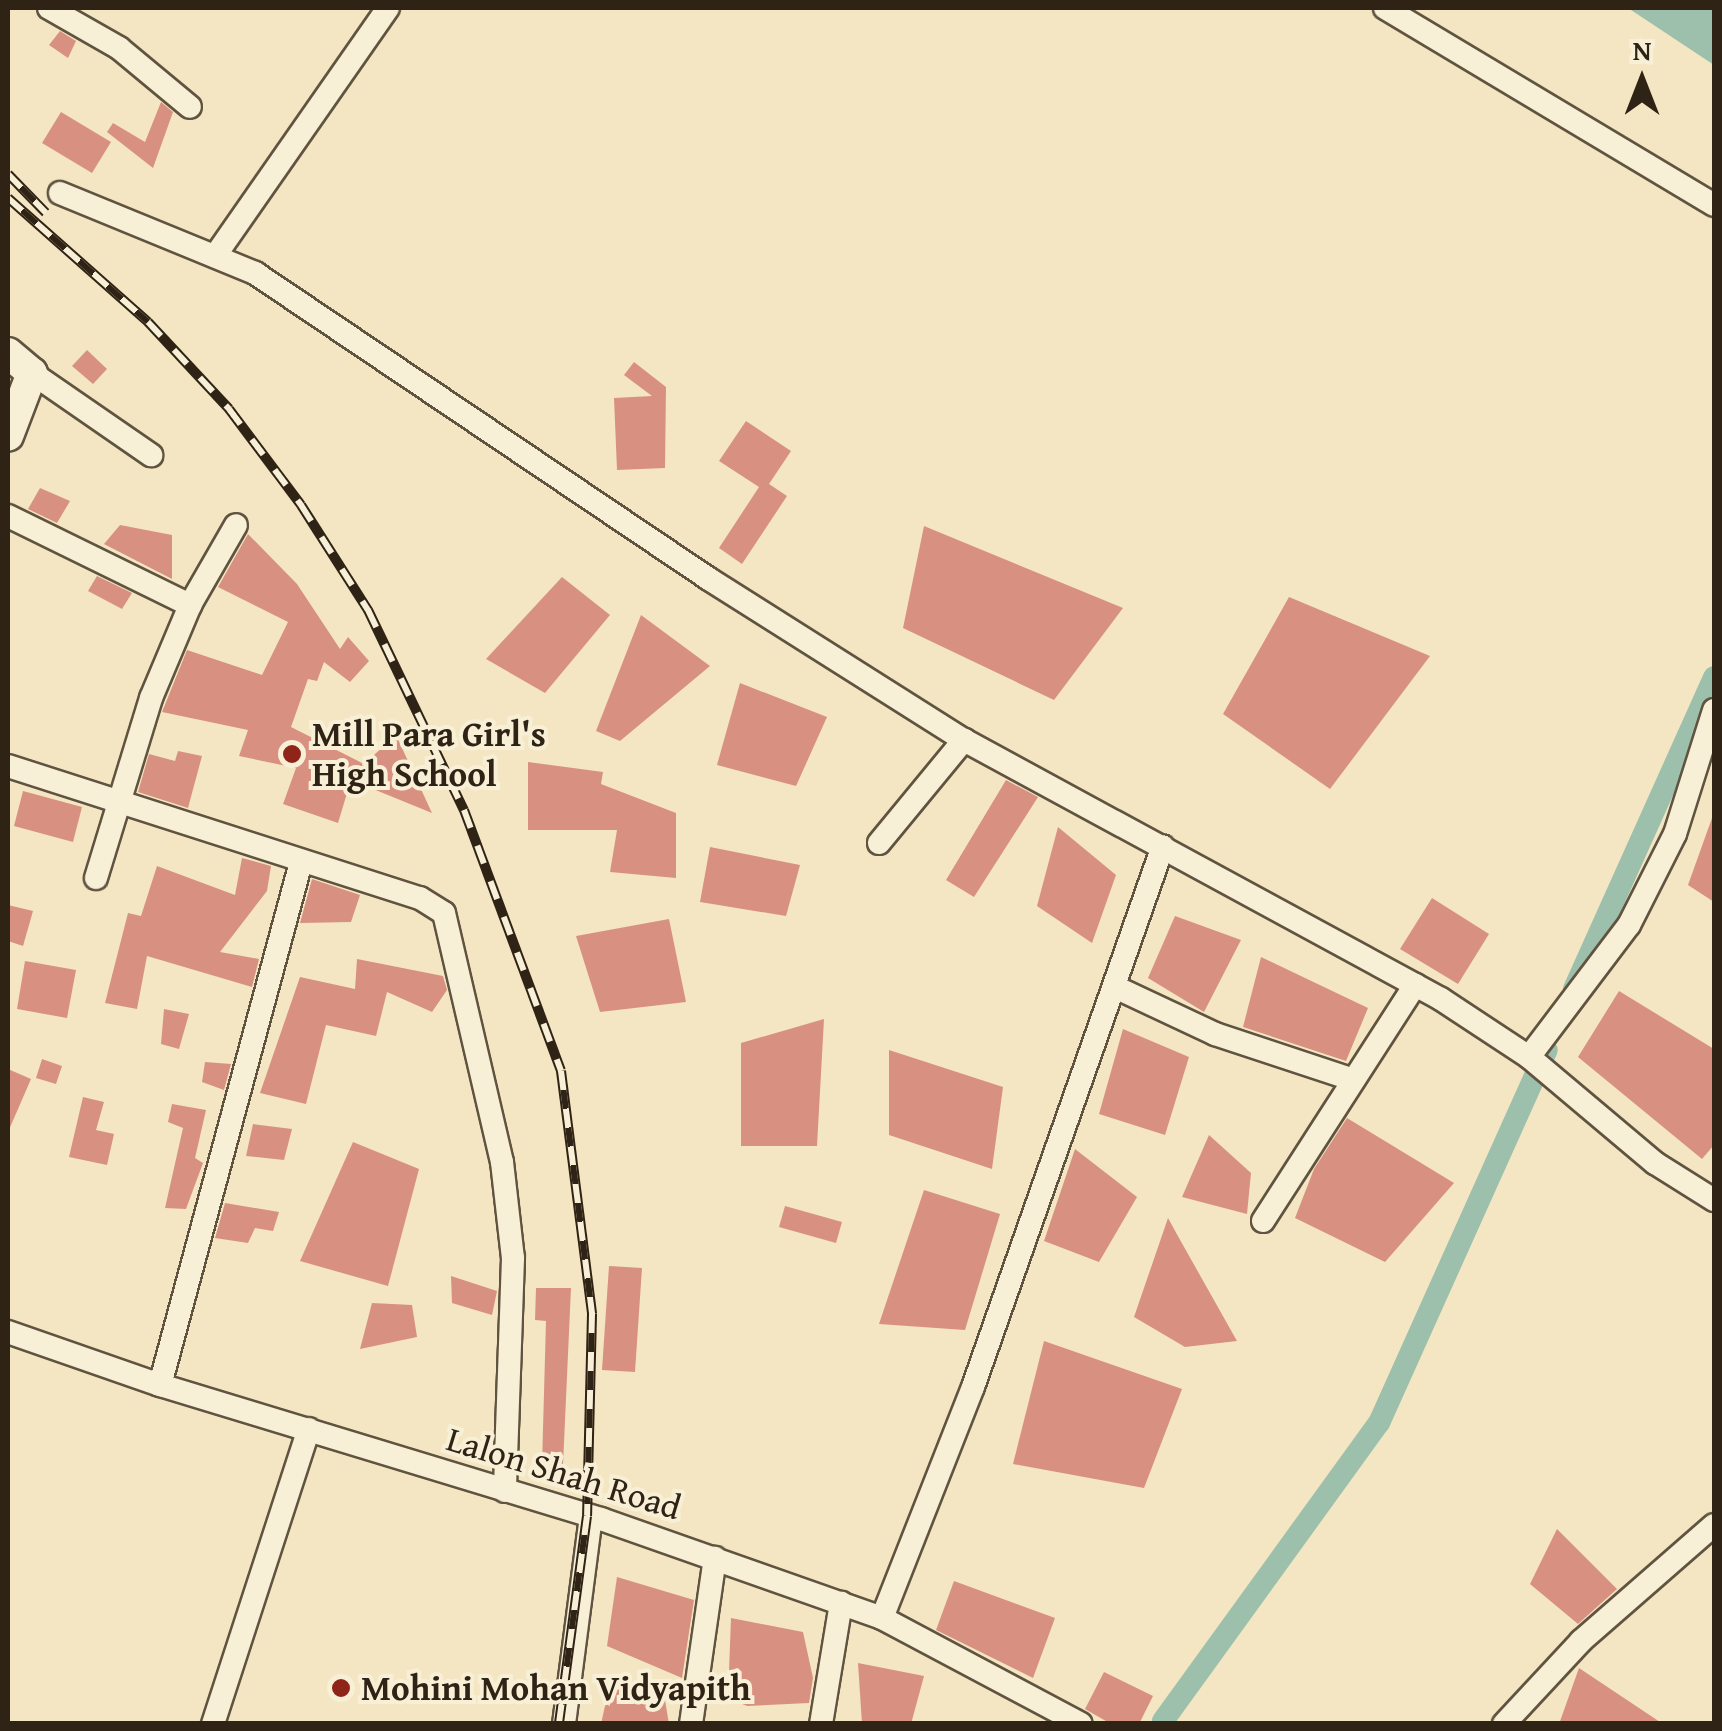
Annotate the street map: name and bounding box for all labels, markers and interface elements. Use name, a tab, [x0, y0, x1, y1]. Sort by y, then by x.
text: N	[1633, 29, 1651, 70]
north arrow	[1592, 30, 1692, 130]
place label: Mill Para Girl's High School	[312, 713, 546, 795]
marker: Mill Para Girl's High School	[281, 743, 303, 765]
street label: Lalon Shah Road	[442, 1417, 686, 1529]
place label: Mohini Mohan Vidyapith	[361, 1667, 751, 1709]
marker: Mohini Mohan Vidyapith	[330, 1677, 352, 1699]

